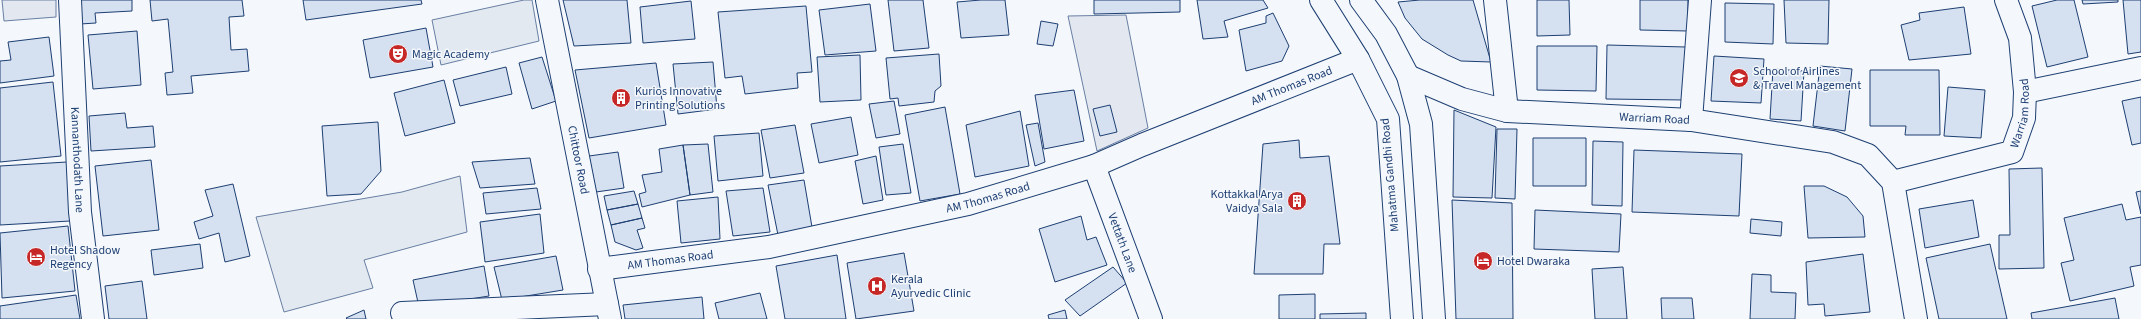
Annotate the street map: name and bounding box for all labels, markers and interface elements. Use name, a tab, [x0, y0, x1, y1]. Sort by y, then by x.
theatre icon: Magic Academy	[387, 43, 409, 65]
place label: Magic Academy	[412, 46, 490, 63]
street label: AM Thomas Road	[1248, 62, 1335, 109]
place label: School of Airlines & Travel Management	[1753, 63, 1861, 94]
school or university icon: School of Airlines & Travel Management	[1728, 67, 1750, 89]
street label: Warriam Road	[2006, 78, 2034, 150]
place label: Kurios Innovative Printing Solutions	[635, 83, 725, 114]
building icon: Kurios Innovative Printing Solutions	[610, 87, 632, 109]
street label: Kannanthodath Lane	[67, 107, 89, 213]
street label: Warriam Road	[1619, 108, 1690, 128]
street label: Mahatma Gandhi Road	[1377, 117, 1403, 233]
street label: Chittoor Road	[564, 124, 594, 196]
street label: AM Thomas Road	[944, 177, 1032, 217]
place label: Kottakkal Arya Vaidya Sala	[1211, 186, 1283, 217]
building icon: Kottakkal Arya Vaidya Sala	[1286, 190, 1308, 212]
street label: Vettath Lane	[1104, 210, 1142, 275]
place label: Hotel Shadow Regency	[50, 242, 121, 273]
hotel icon: Hotel Shadow Regency	[25, 246, 47, 268]
street label: AM Thomas Road	[626, 246, 714, 274]
hotel icon: Hotel Dwaraka	[1472, 250, 1494, 272]
place label: Hotel Dwaraka	[1497, 253, 1570, 270]
place label: Kerala Ayurvedic Clinic	[891, 271, 971, 302]
hospital icon: Kerala Ayurvedic Clinic	[866, 275, 888, 297]

